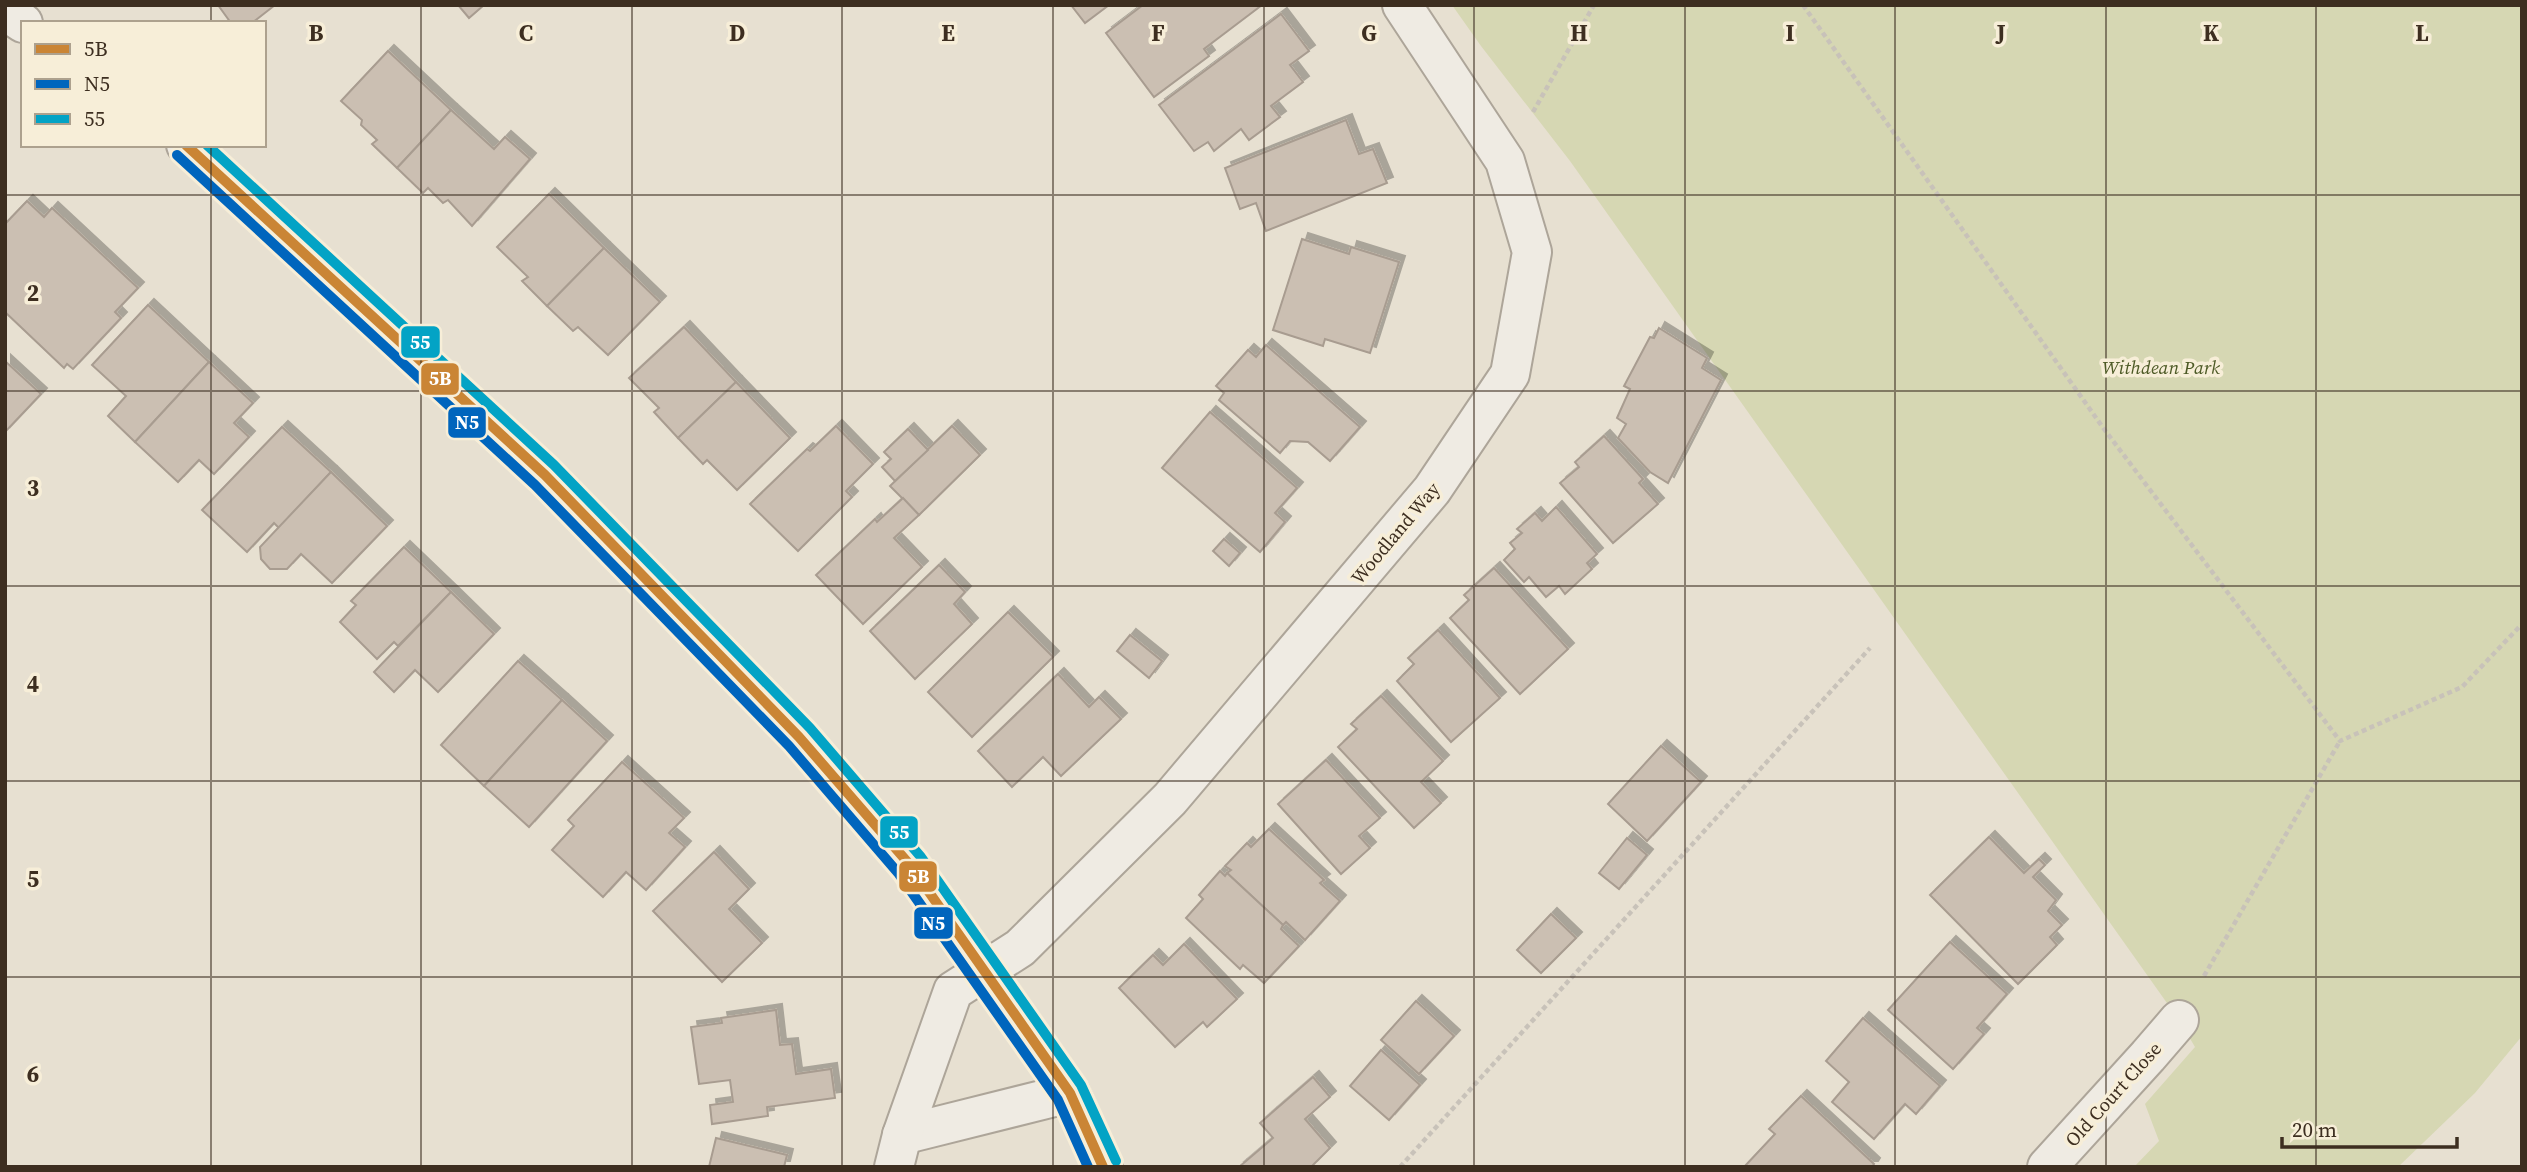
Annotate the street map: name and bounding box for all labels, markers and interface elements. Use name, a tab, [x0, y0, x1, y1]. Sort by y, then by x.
text: B	[309, 17, 324, 49]
text: C	[519, 17, 533, 49]
text: D	[729, 17, 745, 49]
text: E	[941, 17, 955, 49]
text: F	[1151, 17, 1165, 49]
text: G	[1361, 17, 1377, 49]
text: H	[1570, 17, 1588, 49]
text: I	[1786, 17, 1795, 49]
text: J	[1994, 17, 2006, 49]
text: K	[2203, 17, 2219, 49]
text: L	[2415, 17, 2429, 49]
legend	[21, 21, 266, 147]
text: 5B	[84, 34, 108, 63]
text: N5	[84, 69, 110, 98]
text: 55	[84, 104, 105, 133]
text: 2	[27, 277, 39, 309]
line badge: 55	[400, 325, 441, 359]
text: 55	[410, 329, 430, 355]
park label: Withdean Park	[2102, 354, 2220, 380]
line badge: 5B	[420, 362, 460, 396]
text: 5B	[429, 365, 451, 391]
line badge: N5	[447, 406, 487, 439]
text: N5	[455, 409, 479, 435]
text: 3	[27, 472, 39, 504]
street label: Woodland Way	[1345, 476, 1446, 590]
text: 4	[27, 668, 39, 700]
line badge: 55	[879, 815, 919, 849]
text: 55	[889, 819, 909, 845]
line badge: 5B	[898, 860, 938, 893]
text: 5	[27, 863, 39, 895]
text: 5B	[907, 863, 929, 889]
line badge: N5	[913, 906, 954, 940]
text: N5	[921, 910, 945, 936]
street label: Old Court Close	[2059, 1036, 2167, 1152]
text: 6	[27, 1058, 39, 1090]
scale bar	[2282, 1106, 2457, 1150]
text: 20 m	[2292, 1115, 2337, 1144]

